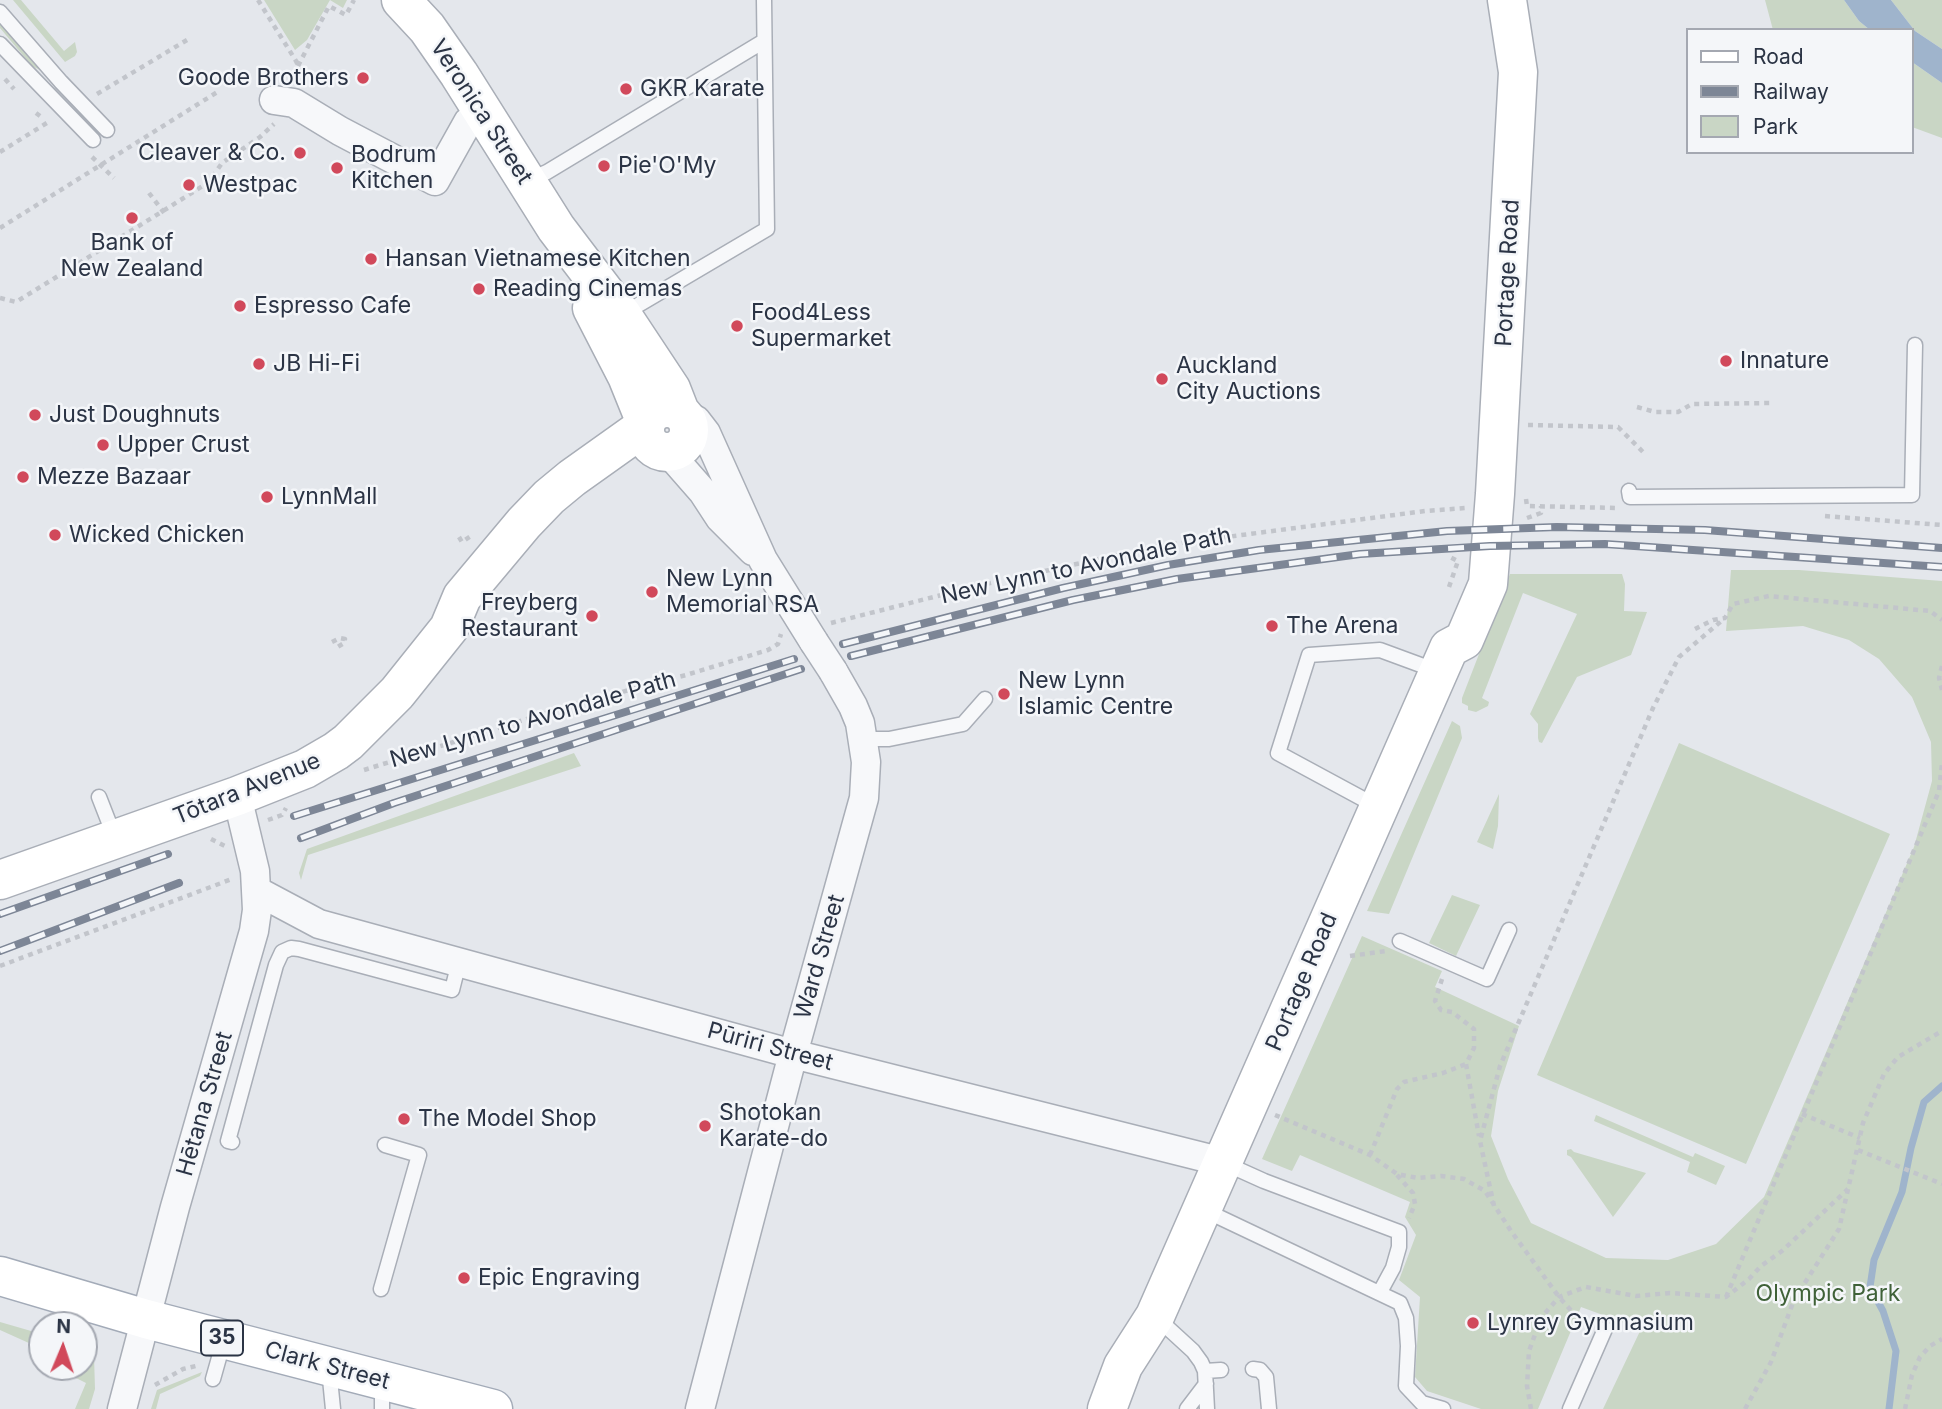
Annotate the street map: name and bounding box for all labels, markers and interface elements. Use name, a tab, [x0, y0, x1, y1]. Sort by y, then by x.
legend	[1686, 28, 1914, 154]
street label: Veronica Street	[424, 34, 538, 190]
text: Road	[1753, 44, 1804, 69]
place label: Goode Brothers	[178, 64, 349, 92]
marker: Goode Brothers	[355, 70, 371, 86]
place label: GKR Karate	[640, 75, 765, 103]
text: Railway	[1753, 79, 1829, 104]
marker: GKR Karate	[618, 81, 634, 97]
text: Park	[1753, 114, 1798, 139]
place label: Cleaver & Co.	[138, 139, 286, 167]
place label: Bodrum Kitchen	[351, 141, 436, 195]
marker: Cleaver & Co.	[292, 145, 308, 161]
place label: Pie'O'My	[618, 152, 717, 180]
marker: Pie'O'My	[596, 158, 612, 174]
marker: Bodrum Kitchen	[329, 160, 345, 176]
place label: Westpac	[203, 171, 298, 199]
marker: Westpac	[181, 177, 197, 193]
street label: Portage Road	[1490, 199, 1526, 347]
marker: Bank of New Zealand	[124, 210, 140, 226]
place label: Bank of New Zealand	[61, 229, 203, 283]
place label: Hansan Vietnamese Kitchen	[385, 245, 691, 273]
marker: Hansan Vietnamese Kitchen	[363, 251, 379, 267]
place label: Reading Cinemas	[493, 275, 682, 303]
marker: Reading Cinemas	[471, 281, 487, 297]
place label: Espresso Cafe	[254, 292, 411, 320]
marker: Espresso Cafe	[232, 298, 248, 314]
place label: Food4Less Supermarket	[751, 299, 891, 353]
marker: Food4Less Supermarket	[729, 318, 745, 334]
place label: Innature	[1740, 347, 1829, 375]
place label: JB Hi-Fi	[273, 350, 360, 378]
place label: Auckland City Auctions	[1176, 352, 1321, 406]
marker: Innature	[1718, 353, 1734, 369]
marker: JB Hi-Fi	[251, 356, 267, 372]
marker: Auckland City Auctions	[1154, 371, 1170, 387]
place label: Just Doughnuts	[49, 401, 220, 429]
marker: Just Doughnuts	[27, 407, 43, 423]
place label: Upper Crust	[117, 431, 250, 459]
marker: Upper Crust	[95, 437, 111, 453]
place label: Mezze Bazaar	[37, 463, 191, 491]
marker: Mezze Bazaar	[15, 469, 31, 485]
place label: LynnMall	[281, 483, 377, 511]
marker: LynnMall	[259, 489, 275, 505]
place label: Wicked Chicken	[69, 521, 245, 549]
street label: New Lynn to Avondale Path	[938, 522, 1234, 610]
marker: Wicked Chicken	[47, 527, 63, 543]
place label: New Lynn Memorial RSA	[666, 565, 819, 619]
marker: New Lynn Memorial RSA	[644, 584, 660, 600]
place label: Freyberg Restaurant	[461, 589, 578, 643]
marker: Freyberg Restaurant	[584, 608, 600, 624]
place label: The Arena	[1286, 612, 1398, 640]
marker: The Arena	[1264, 618, 1280, 634]
street label: New Lynn to Avondale Path	[387, 666, 679, 774]
place label: New Lynn Islamic Centre	[1018, 667, 1173, 721]
marker: New Lynn Islamic Centre	[996, 686, 1012, 702]
street label: Tōtara Avenue	[169, 747, 325, 831]
street label: Ward Street	[789, 892, 851, 1022]
street label: Portage Road	[1261, 909, 1343, 1055]
street label: Pūriri Street	[704, 1017, 836, 1077]
street label: Hētana Street	[171, 1029, 239, 1179]
place label: Shotokan Karate-do	[719, 1099, 828, 1153]
place label: The Model Shop	[418, 1105, 597, 1133]
marker: The Model Shop	[396, 1111, 412, 1127]
marker: Shotokan Karate-do	[697, 1118, 713, 1134]
place label: Epic Engraving	[478, 1264, 640, 1292]
marker: Epic Engraving	[456, 1270, 472, 1286]
park label: Olympic Park	[1756, 1280, 1900, 1308]
place label: Lynrey Gymnasium	[1487, 1309, 1694, 1337]
north arrow	[28, 1311, 98, 1381]
text: N	[56, 1315, 71, 1338]
marker: Lynrey Gymnasium	[1465, 1315, 1481, 1331]
road number: 35	[201, 1320, 243, 1356]
street label: Clark Street	[261, 1336, 393, 1396]

